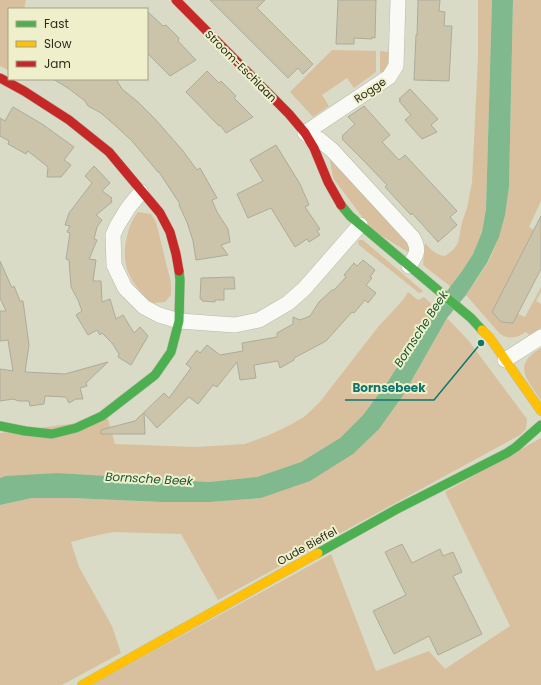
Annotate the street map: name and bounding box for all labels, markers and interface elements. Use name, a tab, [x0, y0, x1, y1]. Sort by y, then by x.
legend	[8, 8, 148, 80]
text: Fast	[44, 15, 69, 32]
street label: Stroom-Eschlaan	[201, 26, 281, 106]
text: Slow	[44, 35, 72, 52]
text: Jam	[44, 55, 71, 72]
street label: Rogge	[351, 73, 389, 107]
water label: Bornsche Beek	[390, 287, 452, 370]
callout: Bornsebeek	[345, 376, 434, 400]
text: Bornsebeek	[352, 379, 426, 396]
water label: Bornsche Beek	[105, 468, 194, 489]
street label: Oude Bieffel	[274, 523, 340, 569]

